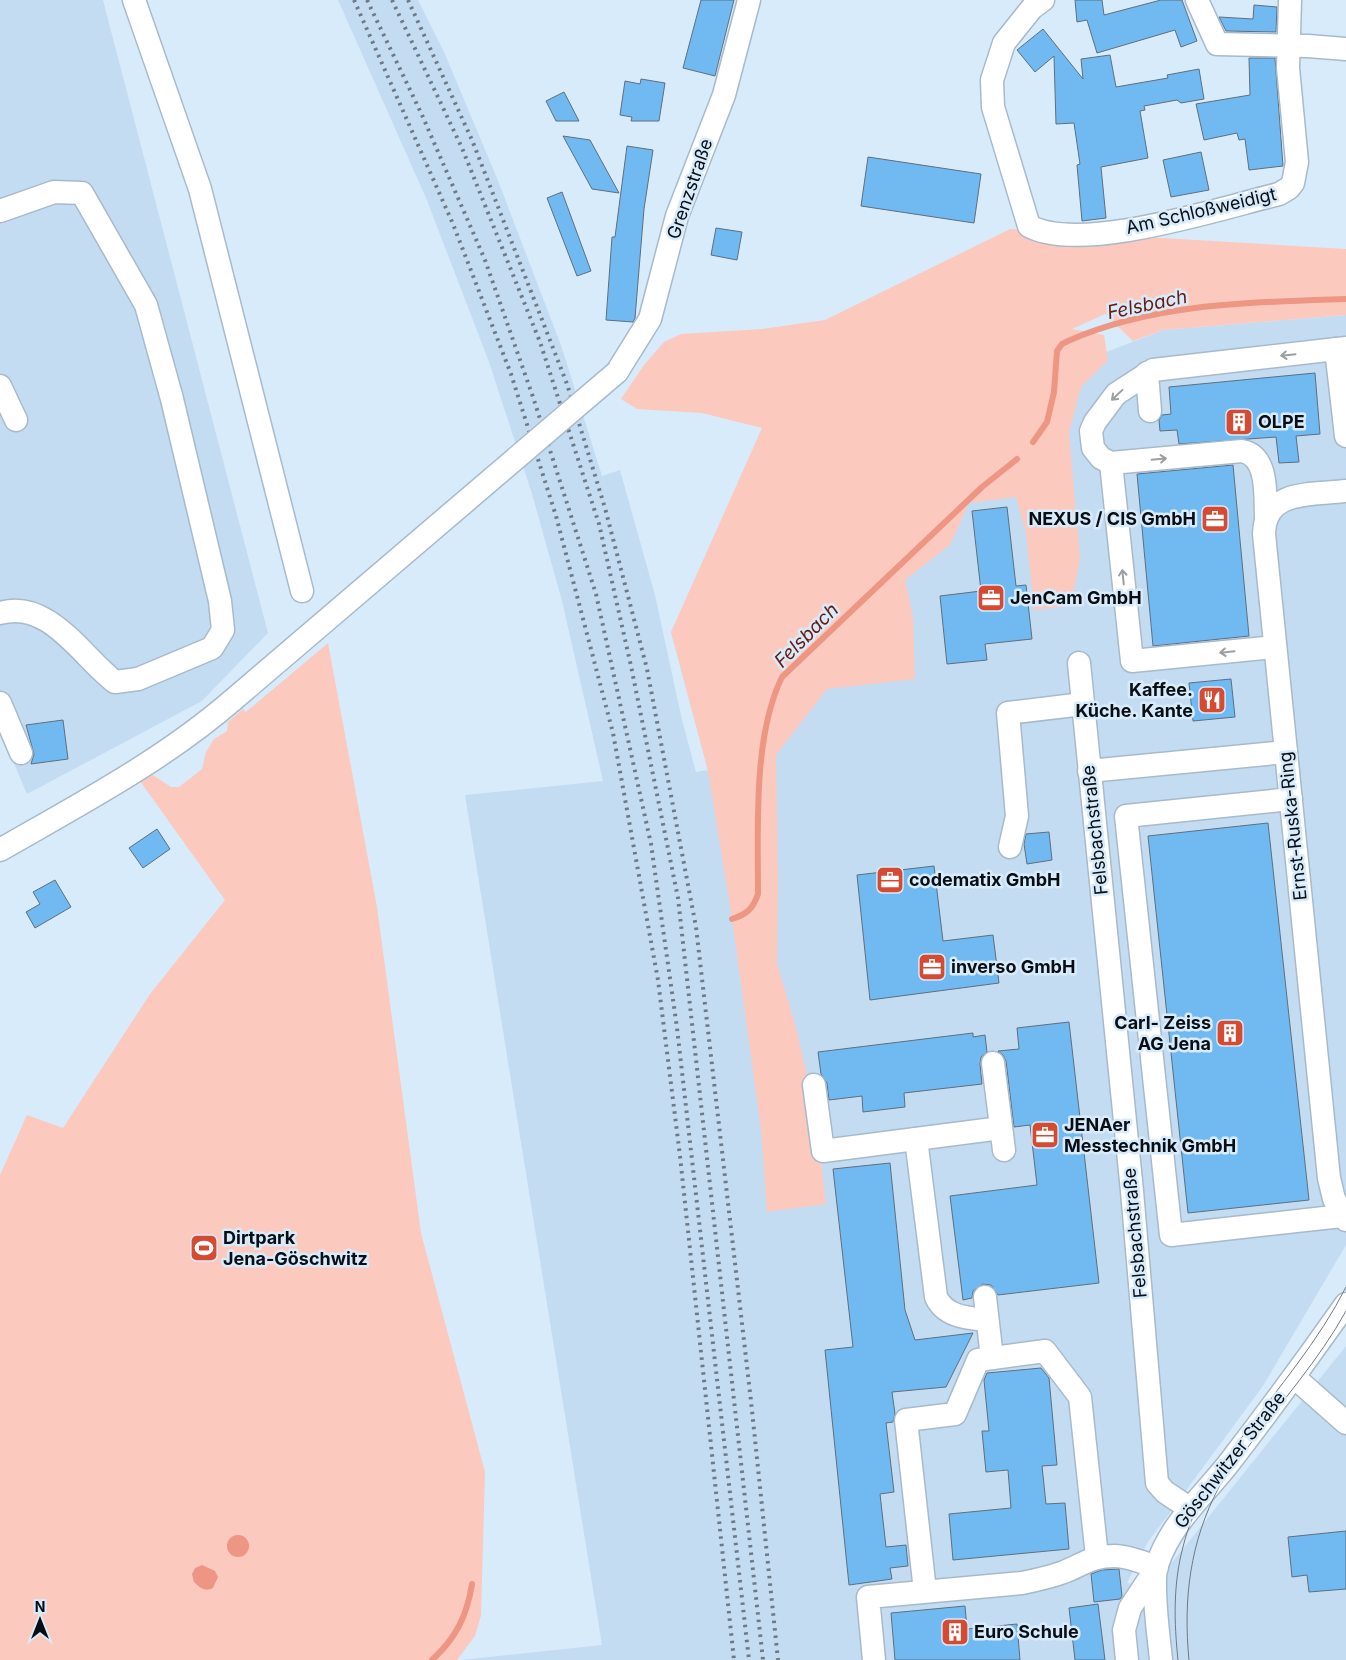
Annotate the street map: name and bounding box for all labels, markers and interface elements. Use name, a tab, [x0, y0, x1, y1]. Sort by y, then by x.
street label: Grenzstraße	[663, 136, 717, 242]
street label: Am Schloßweidigt	[1124, 183, 1278, 238]
water label: Felsbach	[1105, 285, 1189, 324]
one-way arrow	[1280, 350, 1296, 360]
one-way arrow	[1110, 389, 1123, 401]
building icon: OLPE	[1224, 407, 1254, 437]
place label: OLPE	[1258, 411, 1305, 432]
one-way arrow	[1151, 454, 1167, 463]
office icon: NEXUS / CIS GmbH	[1200, 504, 1230, 534]
place label: NEXUS / CIS GmbH	[1028, 508, 1196, 529]
one-way arrow	[1118, 569, 1128, 585]
office icon: JenCam GmbH	[976, 583, 1006, 613]
place label: JenCam GmbH	[1010, 587, 1142, 608]
water label: Felsbach	[769, 598, 843, 672]
one-way arrow	[1219, 647, 1235, 657]
place label: Kaffee. Küche. Kante	[1075, 679, 1193, 721]
restaurant icon: Kaffee. Küche. Kante	[1197, 685, 1227, 715]
street label: Ernst-Ruska-Ring	[1274, 751, 1311, 901]
street label: Felsbachstraße	[1077, 764, 1112, 896]
office icon: codematix GmbH	[875, 865, 905, 895]
place label: codematix GmbH	[909, 869, 1060, 890]
office icon: inverso GmbH	[917, 952, 947, 982]
place label: inverso GmbH	[951, 956, 1075, 977]
place label: Carl- Zeiss AG Jena	[1114, 1012, 1211, 1054]
building icon: Carl- Zeiss AG Jena	[1215, 1018, 1245, 1048]
place label: JENAer Messtechnik GmbH	[1064, 1114, 1236, 1156]
office icon: JENAer Messtechnik GmbH	[1030, 1120, 1060, 1150]
street label: Felsbachstraße	[1118, 1167, 1151, 1299]
place label: Dirtpark Jena-Göschwitz	[223, 1227, 368, 1269]
sports icon: Dirtpark Jena-Göschwitz	[189, 1233, 219, 1263]
street label: Göschwitzer Straße	[1170, 1387, 1289, 1532]
north arrow	[15, 1595, 65, 1645]
text: N	[35, 1598, 45, 1615]
building icon: Euro Schule	[940, 1617, 970, 1647]
place label: Euro Schule	[974, 1621, 1079, 1642]

